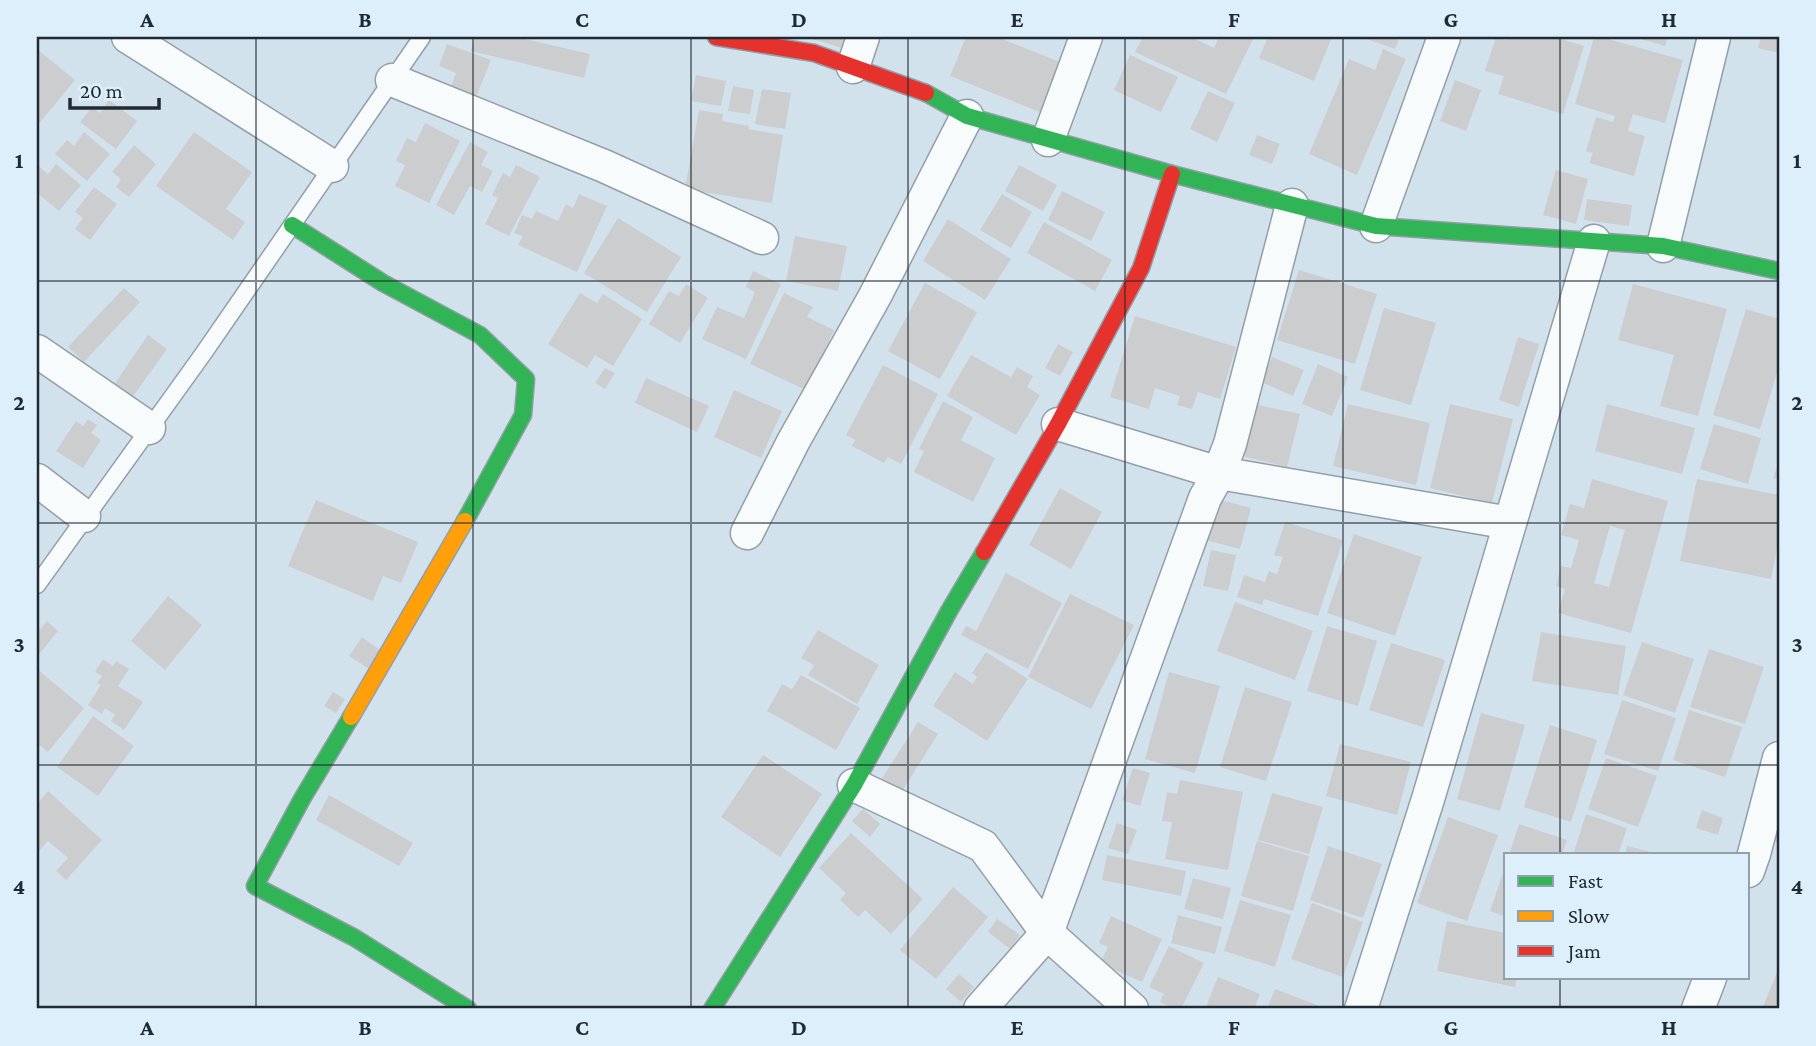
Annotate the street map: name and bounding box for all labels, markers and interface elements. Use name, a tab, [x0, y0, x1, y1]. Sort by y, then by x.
text: A	[139, 6, 154, 32]
text: B	[358, 6, 372, 32]
text: C	[575, 6, 589, 32]
text: D	[791, 6, 807, 32]
text: E	[1010, 6, 1024, 32]
text: F	[1228, 6, 1240, 32]
text: G	[1444, 6, 1459, 32]
text: H	[1661, 6, 1677, 32]
scale bar	[70, 66, 159, 110]
text: 20 m	[80, 79, 123, 103]
text: 1	[15, 147, 24, 173]
text: 1	[1793, 147, 1802, 173]
text: 2	[13, 389, 25, 415]
text: 2	[1791, 389, 1803, 415]
text: 3	[13, 631, 25, 657]
text: 3	[1791, 631, 1803, 657]
legend	[1504, 853, 1750, 979]
text: Fast	[1568, 869, 1604, 893]
text: 4	[13, 873, 25, 899]
text: 4	[1791, 873, 1803, 899]
text: Slow	[1568, 904, 1610, 928]
text: Jam	[1566, 939, 1601, 963]
text: A	[139, 1014, 154, 1040]
text: B	[358, 1014, 372, 1040]
text: C	[575, 1014, 589, 1040]
text: D	[791, 1014, 807, 1040]
text: E	[1010, 1014, 1024, 1040]
text: F	[1228, 1014, 1240, 1040]
text: G	[1444, 1014, 1459, 1040]
text: H	[1661, 1014, 1677, 1040]

